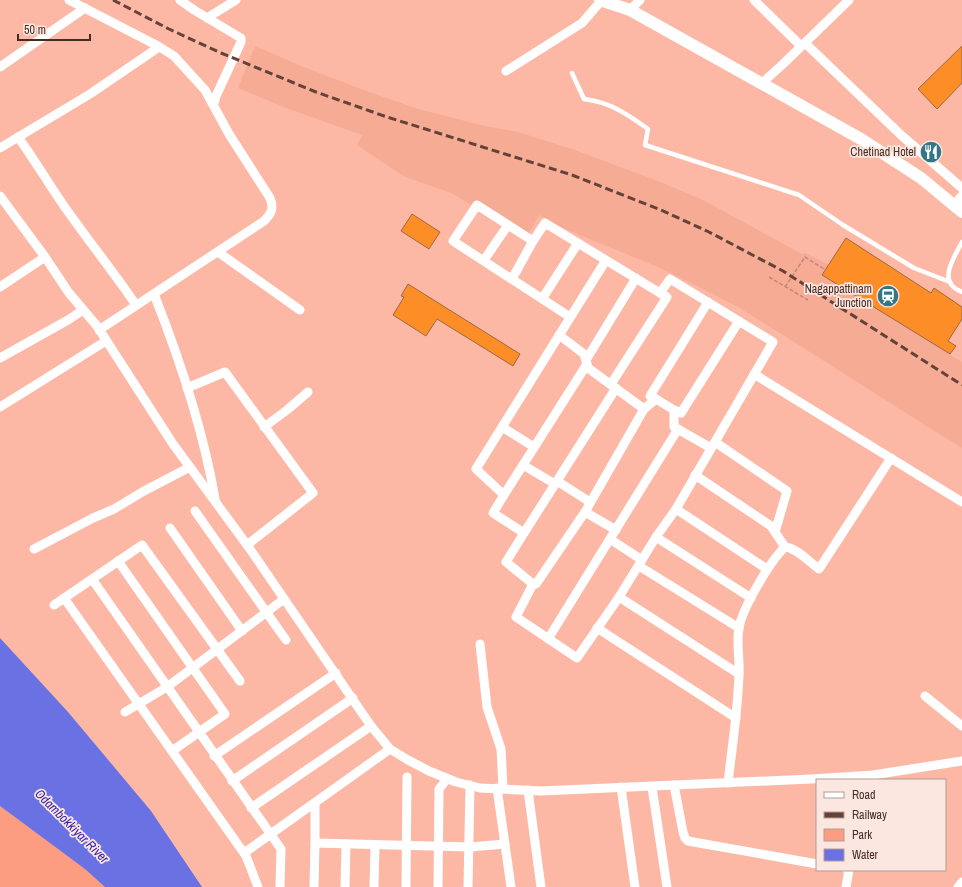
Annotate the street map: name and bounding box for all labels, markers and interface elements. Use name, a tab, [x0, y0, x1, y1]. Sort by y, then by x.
scale bar	[18, 16, 90, 42]
text: 50 m	[24, 22, 46, 38]
restaurant icon: Chetinad Hotel	[918, 139, 944, 165]
place label: Chetinad Hotel	[850, 144, 916, 160]
place label: Nagappattinam Junction	[805, 281, 872, 311]
station icon: Nagappattinam Junction	[875, 283, 901, 309]
legend	[816, 779, 946, 871]
water label: Odambokkiyar River	[31, 785, 113, 867]
text: Road	[852, 787, 876, 803]
text: Railway	[852, 807, 887, 823]
text: Park	[852, 827, 872, 843]
text: Water	[852, 847, 879, 863]

